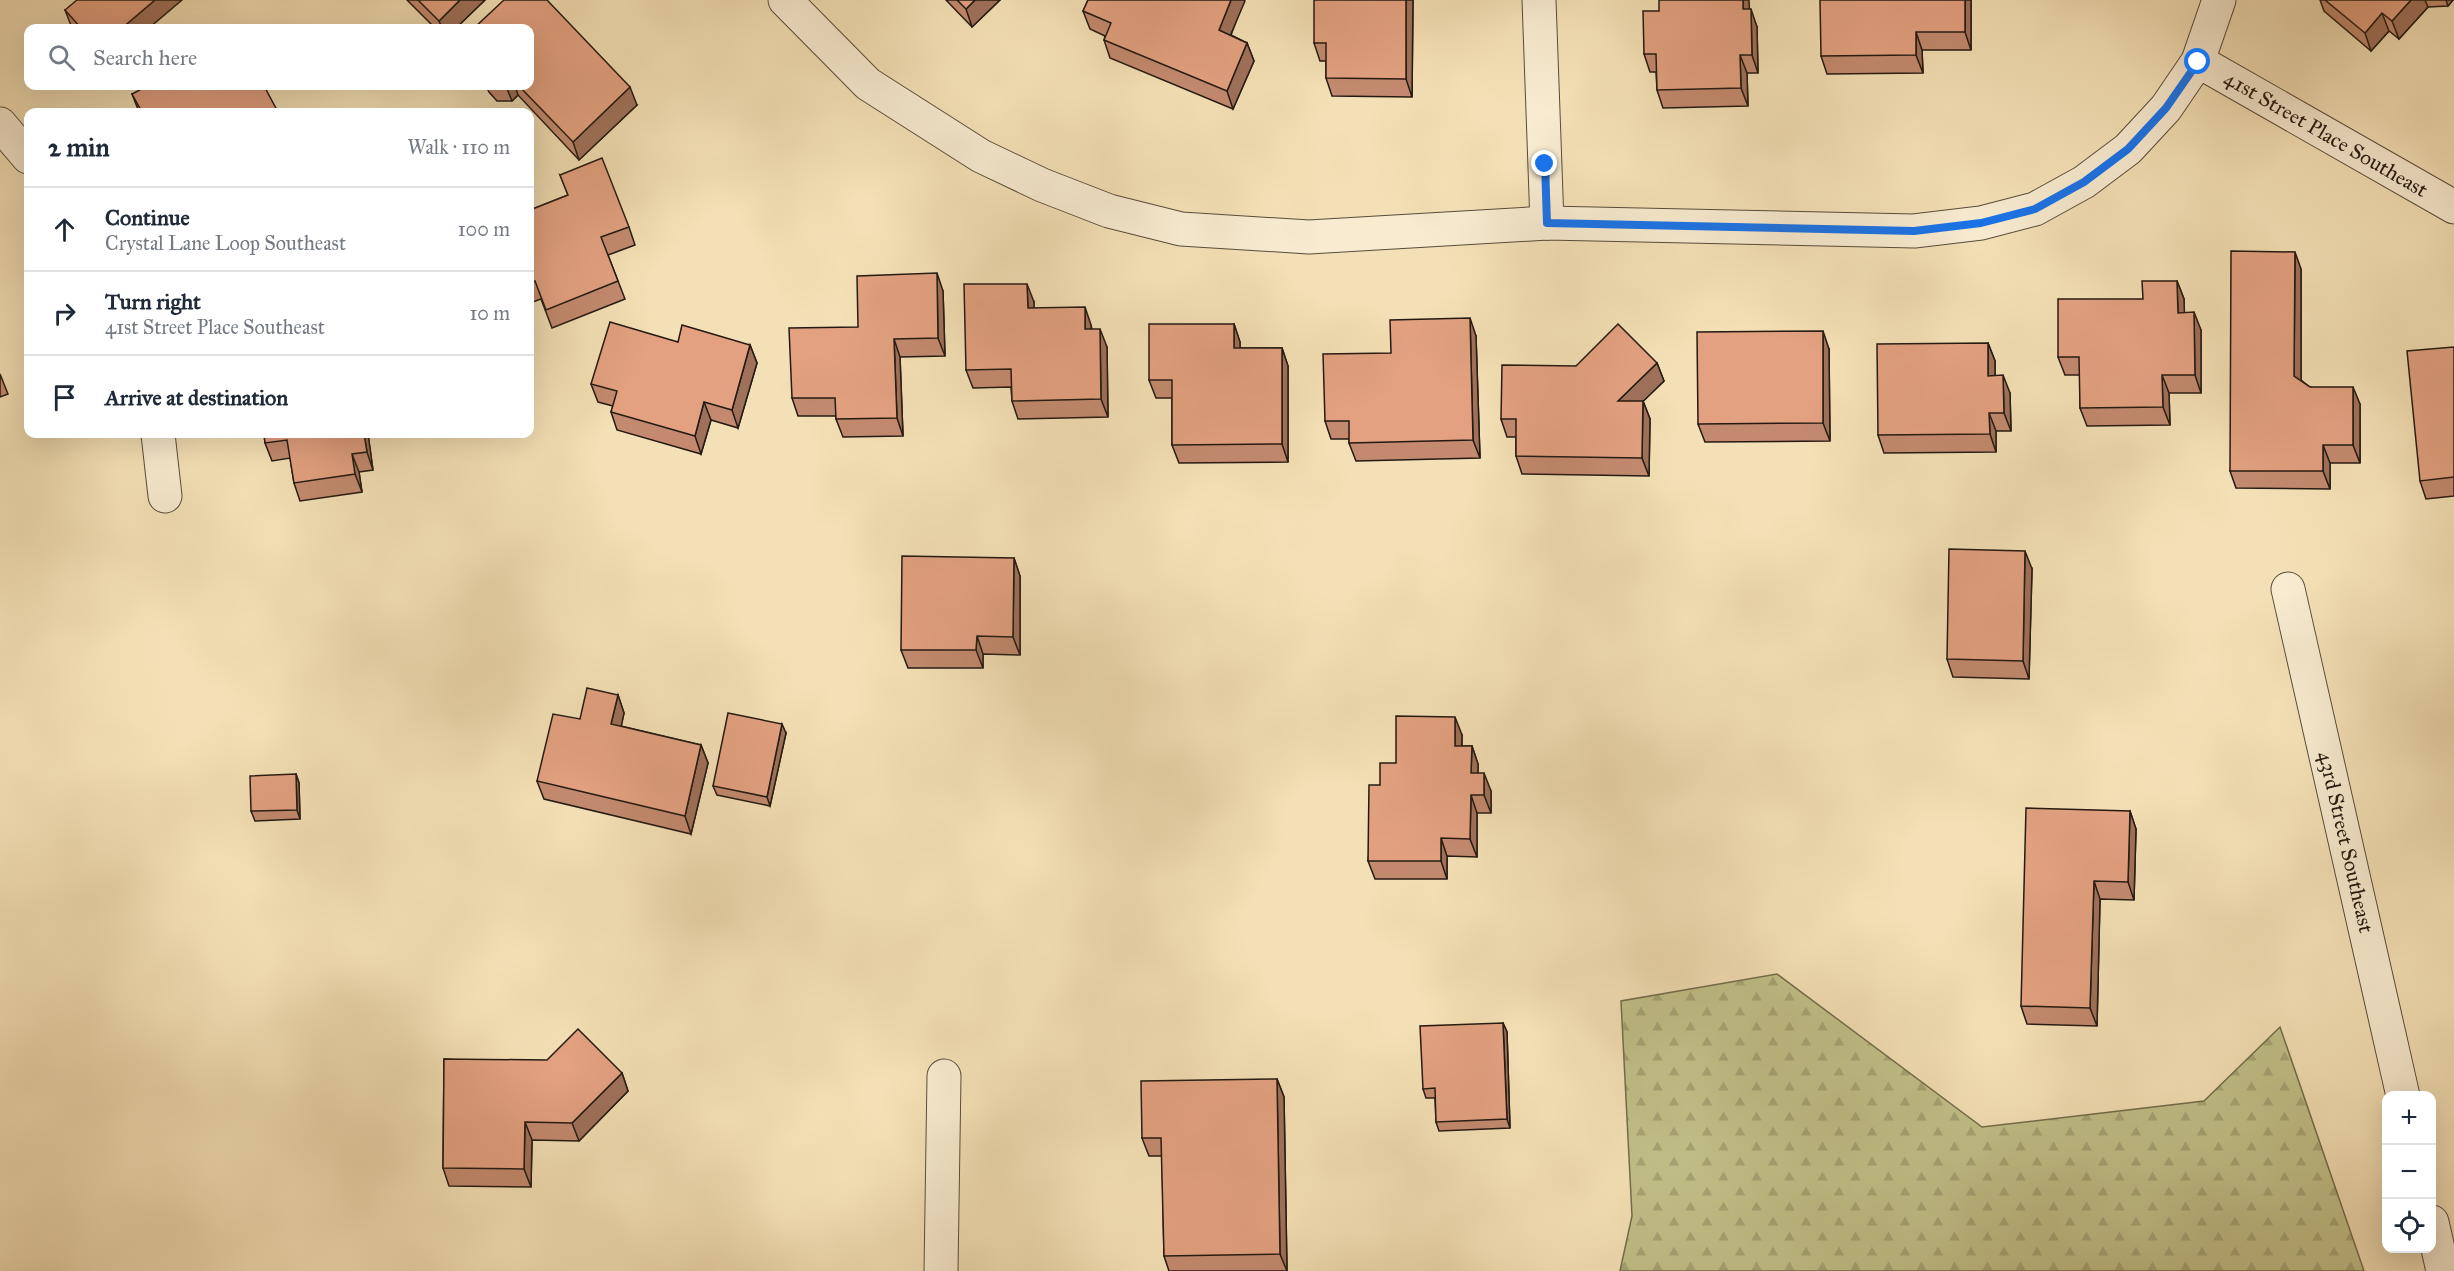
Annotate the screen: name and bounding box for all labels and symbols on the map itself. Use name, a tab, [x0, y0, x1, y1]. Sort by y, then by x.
route start	[2184, 48, 2210, 74]
street label: 41st Street Place Southeast	[2220, 65, 2433, 203]
route end	[1531, 150, 1557, 176]
street label: 43rd Street Southeast	[2312, 749, 2380, 936]

